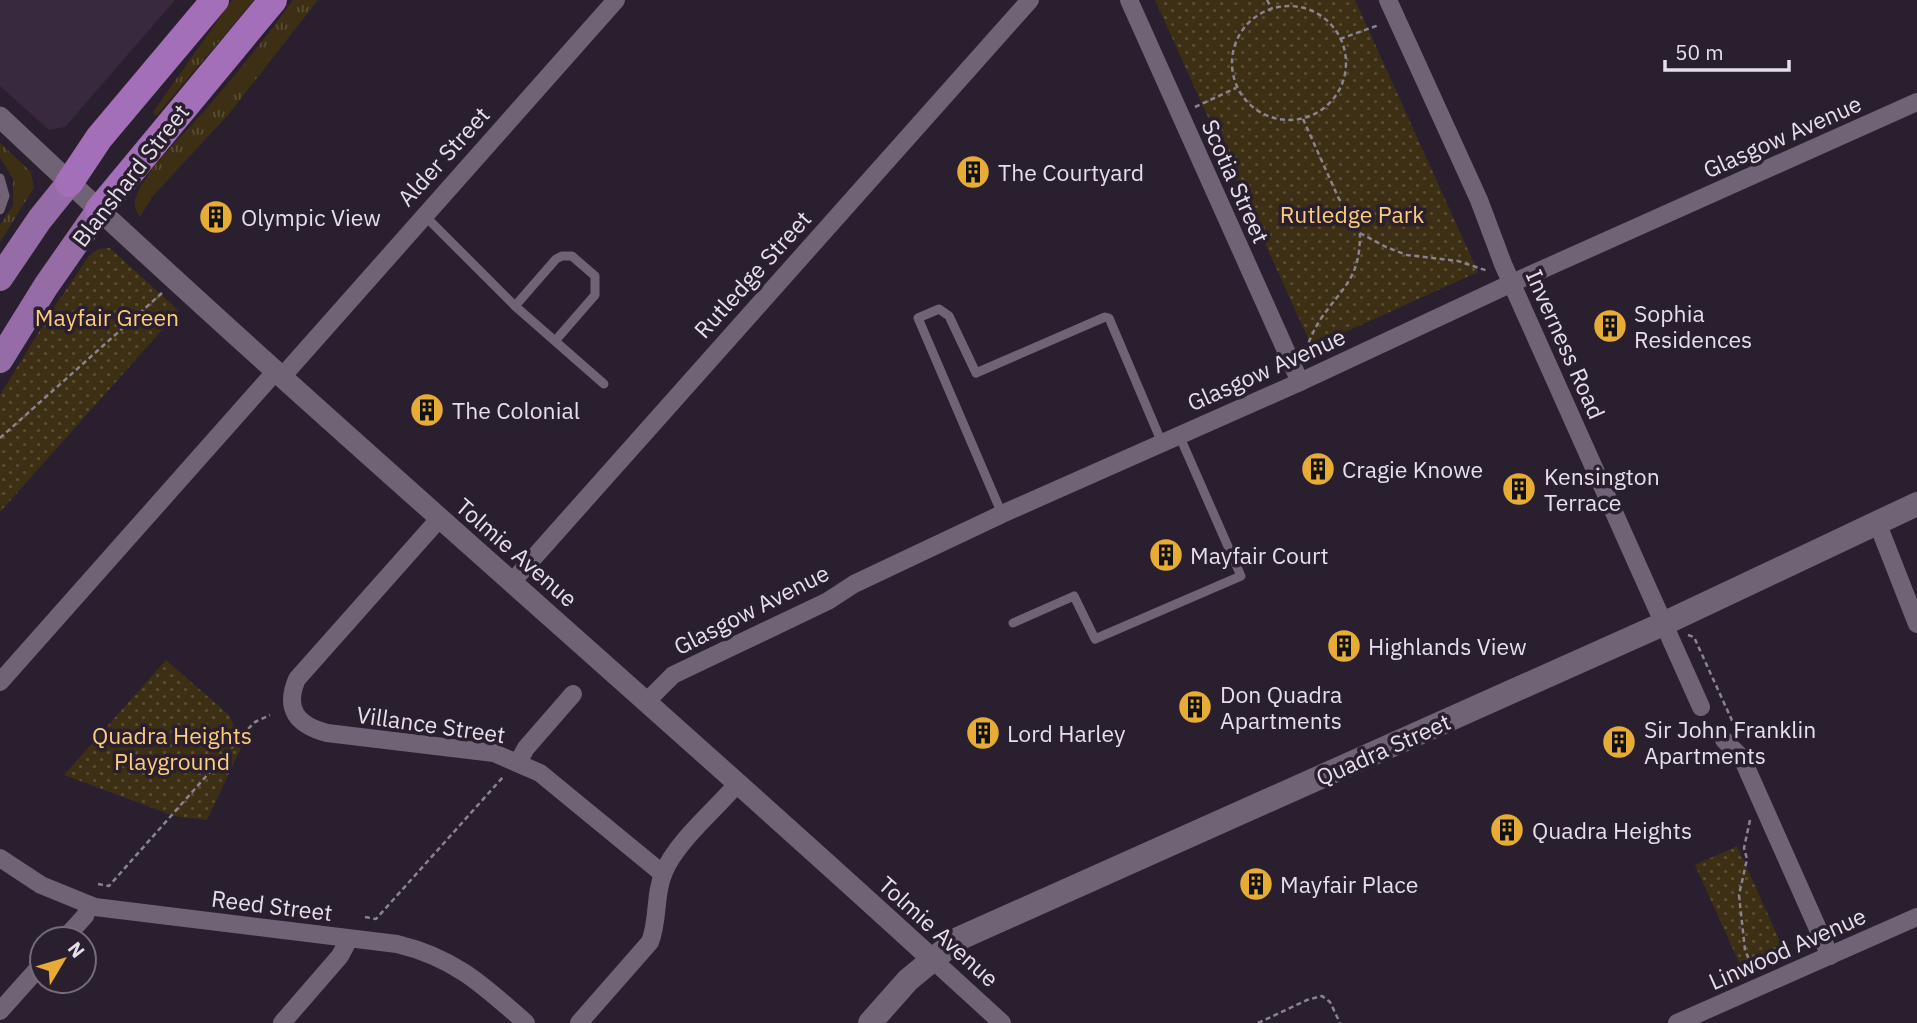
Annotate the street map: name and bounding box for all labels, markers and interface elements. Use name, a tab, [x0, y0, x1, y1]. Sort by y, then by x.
scale bar	[1665, 28, 1789, 72]
text: 50 m	[1675, 38, 1724, 66]
street label: Glasgow Avenue	[1698, 88, 1866, 184]
street label: Blanshard Street	[65, 97, 195, 253]
street label: Alder Street	[390, 100, 496, 212]
street label: Scotia Street	[1195, 114, 1277, 248]
building icon: The Courtyard	[954, 153, 992, 191]
place label: The Courtyard	[998, 157, 1144, 187]
building icon: Olympic View	[197, 198, 235, 236]
park label: Rutledge Park	[1280, 199, 1424, 229]
place label: Olympic View	[241, 202, 381, 232]
street label: Rutledge Street	[687, 204, 817, 344]
street label: Inverness Road	[1520, 265, 1612, 423]
place label: Sophia Residences	[1634, 298, 1752, 354]
park label: Mayfair Green	[35, 302, 179, 332]
building icon: Sophia Residences	[1591, 307, 1629, 345]
street label: Glasgow Avenue	[1182, 321, 1350, 417]
building icon: The Colonial	[408, 391, 446, 429]
place label: The Colonial	[452, 395, 580, 425]
building icon: Cragie Knowe	[1299, 450, 1337, 488]
place label: Cragie Knowe	[1342, 454, 1483, 484]
place label: Kensington Terrace	[1544, 461, 1660, 517]
building icon: Kensington Terrace	[1500, 470, 1538, 508]
street label: Tolmie Avenue	[450, 491, 584, 613]
building icon: Mayfair Court	[1147, 536, 1185, 574]
place label: Mayfair Court	[1190, 540, 1329, 570]
street label: Glasgow Avenue	[668, 557, 834, 661]
building icon: Highlands View	[1325, 627, 1363, 665]
place label: Highlands View	[1368, 631, 1527, 661]
place label: Don Quadra Apartments	[1220, 679, 1342, 735]
building icon: Don Quadra Apartments	[1176, 688, 1214, 726]
street label: Villance Street	[355, 699, 507, 749]
street label: Quadra Street	[1311, 706, 1455, 792]
building icon: Lord Harley	[964, 714, 1002, 752]
place label: Sir John Franklin Apartments	[1644, 714, 1816, 770]
place label: Lord Harley	[1007, 718, 1126, 748]
park label: Quadra Heights Playground	[92, 720, 252, 776]
building icon: Sir John Franklin Apartments	[1600, 723, 1638, 761]
building icon: Quadra Heights	[1488, 811, 1526, 849]
place label: Quadra Heights	[1532, 815, 1692, 845]
building icon: Mayfair Place	[1237, 865, 1275, 903]
street label: Tolmie Avenue	[873, 869, 1005, 993]
place label: Mayfair Place	[1280, 869, 1418, 899]
street label: Reed Street	[210, 883, 334, 927]
street label: Linwood Avenue	[1704, 900, 1870, 996]
north arrow	[28, 925, 98, 995]
text: N	[63, 937, 90, 962]

